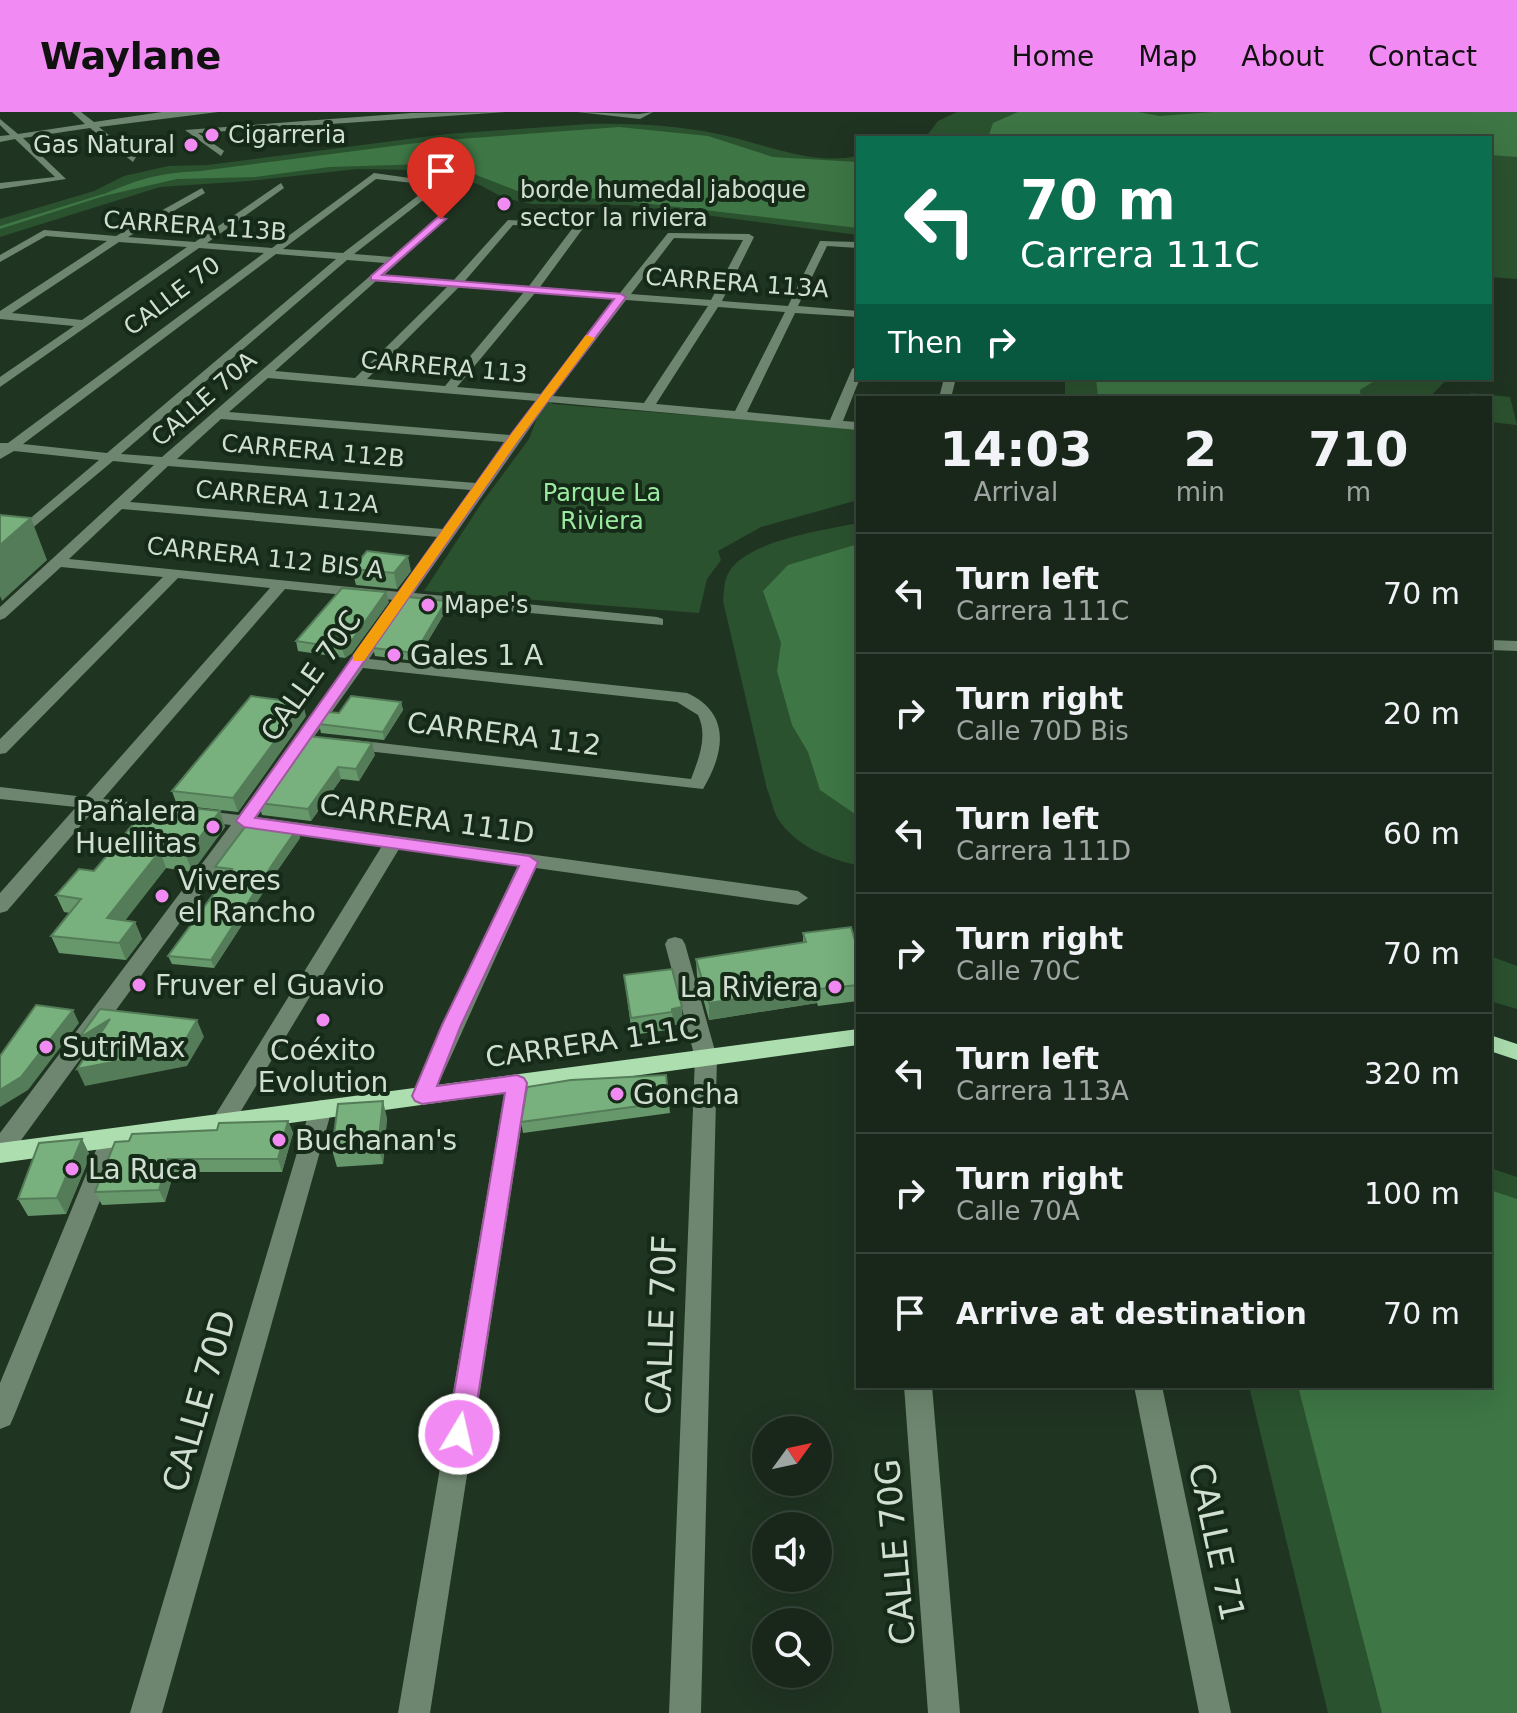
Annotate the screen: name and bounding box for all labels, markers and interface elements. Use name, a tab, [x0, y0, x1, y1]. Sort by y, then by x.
text: Waylane	[40, 34, 221, 78]
text: Home	[1011, 40, 1094, 73]
text: Map	[1138, 40, 1197, 73]
text: About	[1241, 40, 1324, 73]
text: Contact	[1368, 40, 1477, 73]
place label: Cigarreria	[228, 121, 346, 149]
marker: Cigarreria	[203, 126, 221, 144]
place label: Gas Natural	[33, 131, 175, 159]
marker: Gas Natural	[182, 136, 200, 154]
pin	[407, 137, 475, 219]
icon: arrive	[419, 149, 463, 193]
text: 70 m	[1020, 167, 1176, 232]
icon: left	[888, 168, 992, 272]
place label: borde humedal jaboque sector la riviera	[520, 176, 806, 232]
marker: borde humedal jaboque sector la riviera	[495, 195, 513, 213]
street label: CARRERA 113B	[102, 206, 288, 246]
text: Carrera 111C	[1020, 234, 1260, 275]
street label: CALLE 70	[118, 251, 226, 341]
street label: CARRERA 113A	[644, 263, 830, 303]
icon: right	[979, 320, 1023, 364]
text: Then	[888, 325, 963, 360]
street label: CALLE 70A	[146, 346, 263, 452]
street label: CARRERA 113	[359, 346, 529, 388]
text: 14:03	[939, 421, 1092, 477]
text: 2	[1184, 421, 1217, 477]
text: 710	[1308, 421, 1408, 477]
street label: CARRERA 112B	[220, 429, 406, 473]
street label: CARRERA 112A	[194, 475, 380, 519]
text: Arrival	[974, 477, 1058, 507]
text: min	[1176, 477, 1225, 507]
text: m	[1346, 477, 1371, 507]
park label: Parque La Riviera	[543, 479, 661, 535]
street label: CARRERA 112 BIS A	[145, 532, 385, 584]
text: Turn left	[956, 561, 1099, 596]
icon: left	[888, 571, 932, 615]
text: 70 m	[1383, 576, 1460, 611]
place label: Mape's	[444, 591, 529, 619]
marker: Mape's	[419, 596, 437, 614]
text: Carrera 111C	[956, 596, 1129, 626]
street label: CALLE 70C	[254, 604, 368, 748]
place label: Gales 1 A	[410, 639, 543, 672]
marker: Gales 1 A	[385, 646, 403, 664]
text: Turn right	[956, 681, 1123, 716]
icon: right	[888, 691, 932, 735]
text: 20 m	[1383, 696, 1460, 731]
street label: CARRERA 112	[405, 706, 603, 762]
text: Calle 70D Bis	[956, 716, 1129, 746]
street label: CARRERA 111D	[317, 788, 537, 850]
place label: Pañalera Huellitas	[75, 795, 197, 860]
text: Turn left	[956, 801, 1099, 836]
icon: left	[888, 811, 932, 855]
text: 60 m	[1383, 816, 1460, 851]
marker: Pañalera Huellitas	[204, 818, 222, 836]
text: Carrera 111D	[956, 836, 1131, 866]
place label: Viveres el Rancho	[178, 864, 316, 929]
marker: Viveres el Rancho	[153, 887, 171, 905]
text: Turn right	[956, 921, 1123, 956]
icon: right	[888, 931, 932, 975]
text: 70 m	[1383, 936, 1460, 971]
text: Calle 70C	[956, 956, 1080, 986]
place label: Fruver el Guavio	[155, 969, 385, 1002]
place label: La Riviera	[680, 971, 819, 1004]
marker: Fruver el Guavio	[130, 976, 148, 994]
marker: La Riviera	[826, 978, 844, 996]
marker: Coéxito Evolution	[314, 1011, 332, 1029]
street label: CARRERA 111C	[483, 1012, 701, 1074]
place label: SutriMax	[62, 1031, 186, 1064]
place label: Coéxito Evolution	[258, 1034, 388, 1099]
marker: SutriMax	[37, 1038, 55, 1056]
text: Turn left	[956, 1041, 1099, 1076]
icon: left	[888, 1051, 932, 1095]
text: 320 m	[1364, 1056, 1460, 1091]
text: Carrera 113A	[956, 1076, 1129, 1106]
place label: Goncha	[633, 1078, 740, 1111]
marker: Goncha	[608, 1085, 626, 1103]
place label: Buchanan's	[295, 1124, 457, 1157]
marker: Buchanan's	[270, 1131, 288, 1149]
place label: La Ruca	[88, 1153, 198, 1186]
marker: La Ruca	[63, 1160, 81, 1178]
text: Turn right	[956, 1161, 1123, 1196]
icon: right	[888, 1171, 932, 1215]
text: 100 m	[1364, 1176, 1460, 1211]
text: Calle 70A	[956, 1196, 1080, 1226]
street label: CALLE 70F	[638, 1234, 684, 1416]
icon: arrive	[888, 1291, 932, 1335]
text: Arrive at destination	[956, 1296, 1307, 1331]
text: 70 m	[1383, 1296, 1460, 1331]
street label: CALLE 70D	[154, 1306, 244, 1496]
position arrow	[417, 1392, 501, 1476]
north arrow	[752, 1416, 832, 1496]
map controls	[752, 1416, 832, 1688]
street label: CALLE 70G	[867, 1457, 923, 1647]
street label: CALLE 71	[1181, 1459, 1253, 1625]
button: sound	[752, 1512, 832, 1592]
button: search	[752, 1608, 832, 1688]

